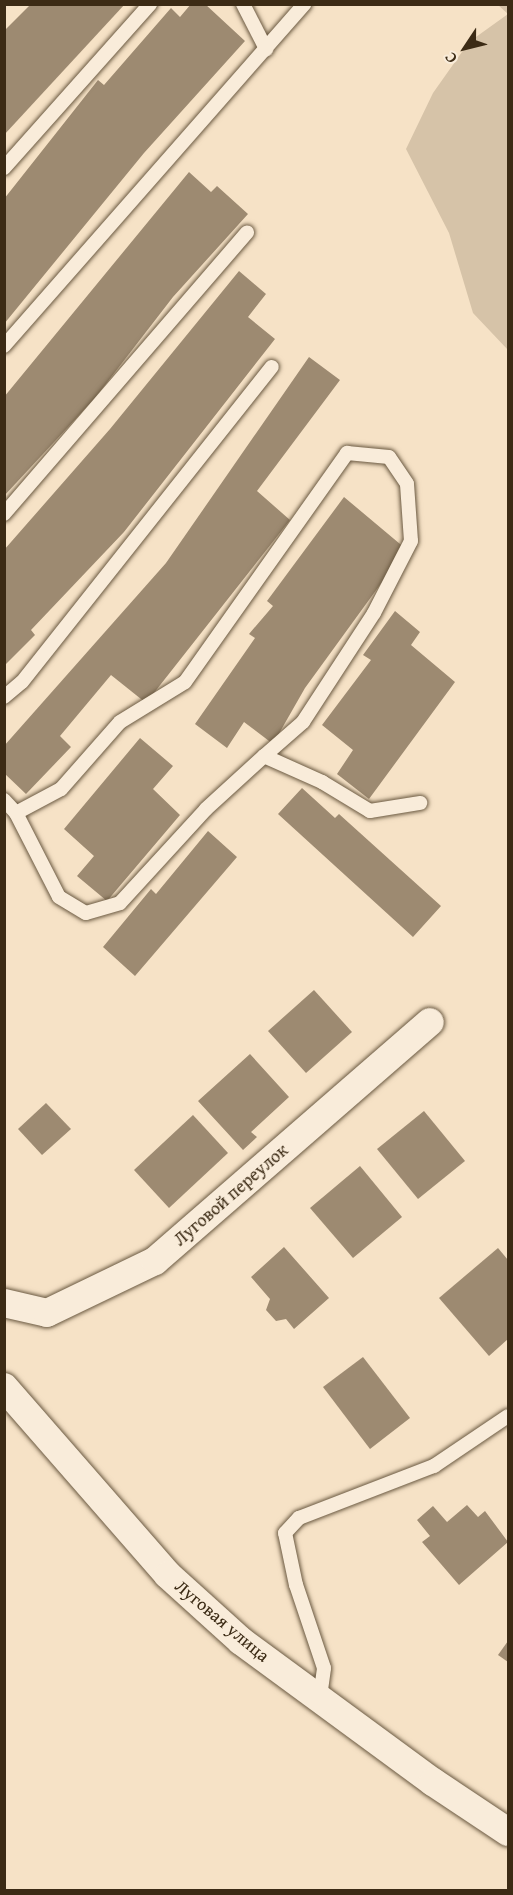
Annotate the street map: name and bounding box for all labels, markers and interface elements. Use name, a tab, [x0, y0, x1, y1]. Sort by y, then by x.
north arrow	[435, 18, 495, 78]
text: С	[438, 48, 463, 69]
street label: Луговой переулок	[169, 1139, 293, 1251]
street label: Луговая улица	[170, 1575, 274, 1667]

